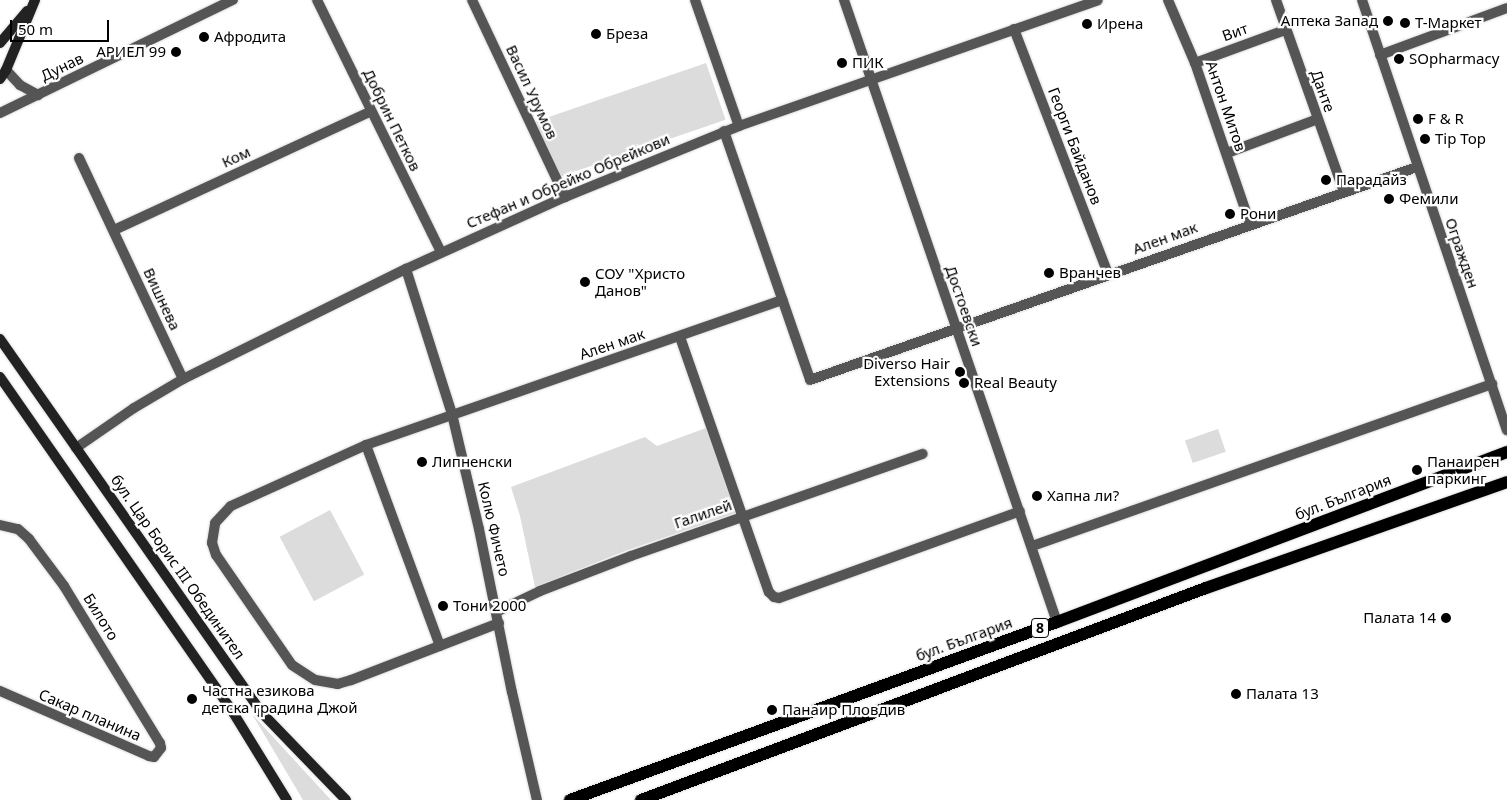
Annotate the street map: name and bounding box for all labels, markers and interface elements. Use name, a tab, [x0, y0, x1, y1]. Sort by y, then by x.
scale bar	[12, 10, 111, 42]
place label: Аптека Запад	[1281, 12, 1378, 30]
place label: Т-Маркет	[1415, 14, 1481, 32]
place label: Ирена	[1097, 15, 1143, 33]
marker: Аптека Запад	[1382, 15, 1394, 27]
marker: Т-Маркет	[1399, 17, 1411, 29]
marker: Ирена	[1081, 18, 1093, 30]
text: 50 m	[18, 19, 53, 39]
street label: Вит	[1220, 19, 1250, 45]
place label: Бреза	[606, 25, 648, 43]
place label: Афродита	[214, 28, 286, 46]
marker: Бреза	[590, 28, 602, 40]
marker: Афродита	[198, 31, 210, 43]
street label: Васил Урумов	[502, 42, 562, 142]
place label: АРИЕЛ 99	[96, 43, 166, 61]
marker: АРИЕЛ 99	[170, 46, 182, 58]
street label: Дунав	[38, 49, 86, 85]
place label: SOpharmacy	[1409, 50, 1499, 68]
marker: SOpharmacy	[1393, 53, 1405, 65]
place label: ПИК	[852, 54, 884, 72]
marker: ПИК	[836, 57, 848, 69]
street label: Антон Митов	[1202, 58, 1250, 154]
street label: Добрин Петков	[359, 66, 425, 174]
street label: Данте	[1307, 67, 1339, 115]
street label: Георги Байданов	[1044, 85, 1106, 207]
place label: F & R	[1428, 110, 1464, 128]
marker: F & R	[1412, 113, 1424, 125]
street label: Стефан и Обрейко Обрейкови	[464, 130, 672, 232]
place label: Tip Top	[1435, 130, 1486, 148]
marker: Tip Top	[1419, 133, 1431, 145]
street label: Ком	[219, 143, 253, 171]
place label: Парадайз	[1336, 171, 1407, 189]
marker: Парадайз	[1320, 174, 1332, 186]
place label: Фемили	[1399, 190, 1458, 208]
marker: Фемили	[1383, 193, 1395, 205]
place label: Рони	[1240, 205, 1276, 223]
marker: Рони	[1224, 208, 1236, 220]
street label: Огражден	[1442, 216, 1482, 290]
street label: Ален мак	[1130, 218, 1200, 258]
street label: Достоевски	[942, 263, 986, 349]
place label: СОУ "Христо Данов"	[595, 264, 685, 299]
place label: Вранчев	[1059, 264, 1121, 282]
street label: Вишнева	[140, 265, 184, 333]
marker: Вранчев	[1043, 267, 1055, 279]
marker: СОУ "Христо Данов"	[579, 276, 591, 288]
street label: Ален мак	[577, 324, 647, 364]
place label: Diverso Hair Extensions	[863, 354, 950, 389]
marker: Diverso Hair Extensions	[954, 366, 966, 378]
place label: Real Beauty	[974, 374, 1057, 392]
marker: Real Beauty	[958, 377, 970, 389]
place label: Панаирен паркинг	[1427, 452, 1500, 487]
place label: Липненски	[432, 453, 512, 471]
marker: Липненски	[416, 456, 428, 468]
marker: Панаирен паркинг	[1411, 464, 1423, 476]
street label: бул. България	[1292, 470, 1394, 524]
street label: бул. Цар Борис III Обединител	[107, 471, 249, 663]
street label: Колю Фичето	[474, 480, 514, 578]
place label: Хапна ли?	[1047, 487, 1119, 505]
marker: Хапна ли?	[1031, 490, 1043, 502]
street label: Галилей	[672, 496, 734, 532]
street label: Билото	[80, 590, 122, 644]
place label: Тони 2000	[453, 597, 526, 615]
marker: Тони 2000	[437, 600, 449, 612]
place label: Палата 14	[1363, 609, 1436, 627]
marker: Палата 14	[1440, 612, 1452, 624]
street label: бул. България	[913, 613, 1015, 665]
road number: 8	[1030, 616, 1050, 640]
place label: Частна езикова детска градина Джой	[202, 681, 357, 716]
street label: Сакар планина	[36, 685, 144, 745]
place label: Палата 13	[1246, 685, 1319, 703]
marker: Палата 13	[1230, 688, 1242, 700]
marker: Частна езикова детска градина Джой	[186, 693, 198, 705]
place label: Панаир Пловдив	[782, 701, 905, 719]
marker: Панаир Пловдив	[766, 704, 778, 716]

